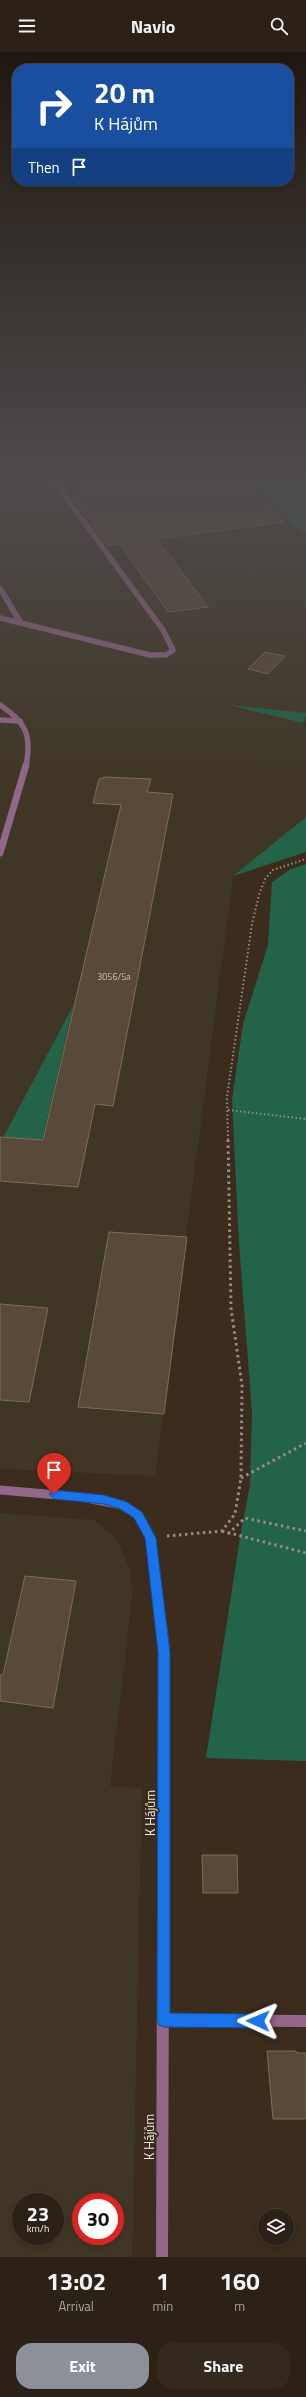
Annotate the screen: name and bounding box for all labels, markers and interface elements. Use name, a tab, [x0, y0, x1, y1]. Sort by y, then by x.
text: Navio	[131, 13, 175, 40]
icon: menu	[16, 15, 38, 37]
icon: search	[268, 15, 290, 37]
text: 20 m	[94, 71, 155, 114]
icon: right	[28, 80, 80, 132]
text: K Hájům	[94, 110, 158, 137]
text: Then	[28, 156, 60, 179]
icon: arrive	[68, 156, 90, 178]
house number: 3056/5a	[97, 970, 131, 983]
pin	[37, 1453, 71, 1494]
icon: arrive	[43, 1459, 65, 1481]
street label: K Hájům	[140, 1790, 160, 1836]
position arrow	[237, 2000, 279, 2042]
street label: K Hájům	[139, 2114, 159, 2160]
speed limit sign: 30	[72, 2193, 124, 2245]
text: 23	[27, 2198, 49, 2229]
map controls	[258, 2209, 294, 2245]
button: layers	[258, 2209, 294, 2245]
text: km/h	[27, 2221, 49, 2236]
text: 13:02	[46, 2263, 106, 2299]
text: 1	[156, 2263, 170, 2299]
text: 160	[219, 2263, 260, 2299]
text: Arrival	[59, 2296, 94, 2316]
text: min	[152, 2296, 173, 2316]
text: m	[234, 2296, 245, 2316]
button: Exit	[16, 2343, 149, 2389]
button: Share	[157, 2343, 290, 2389]

